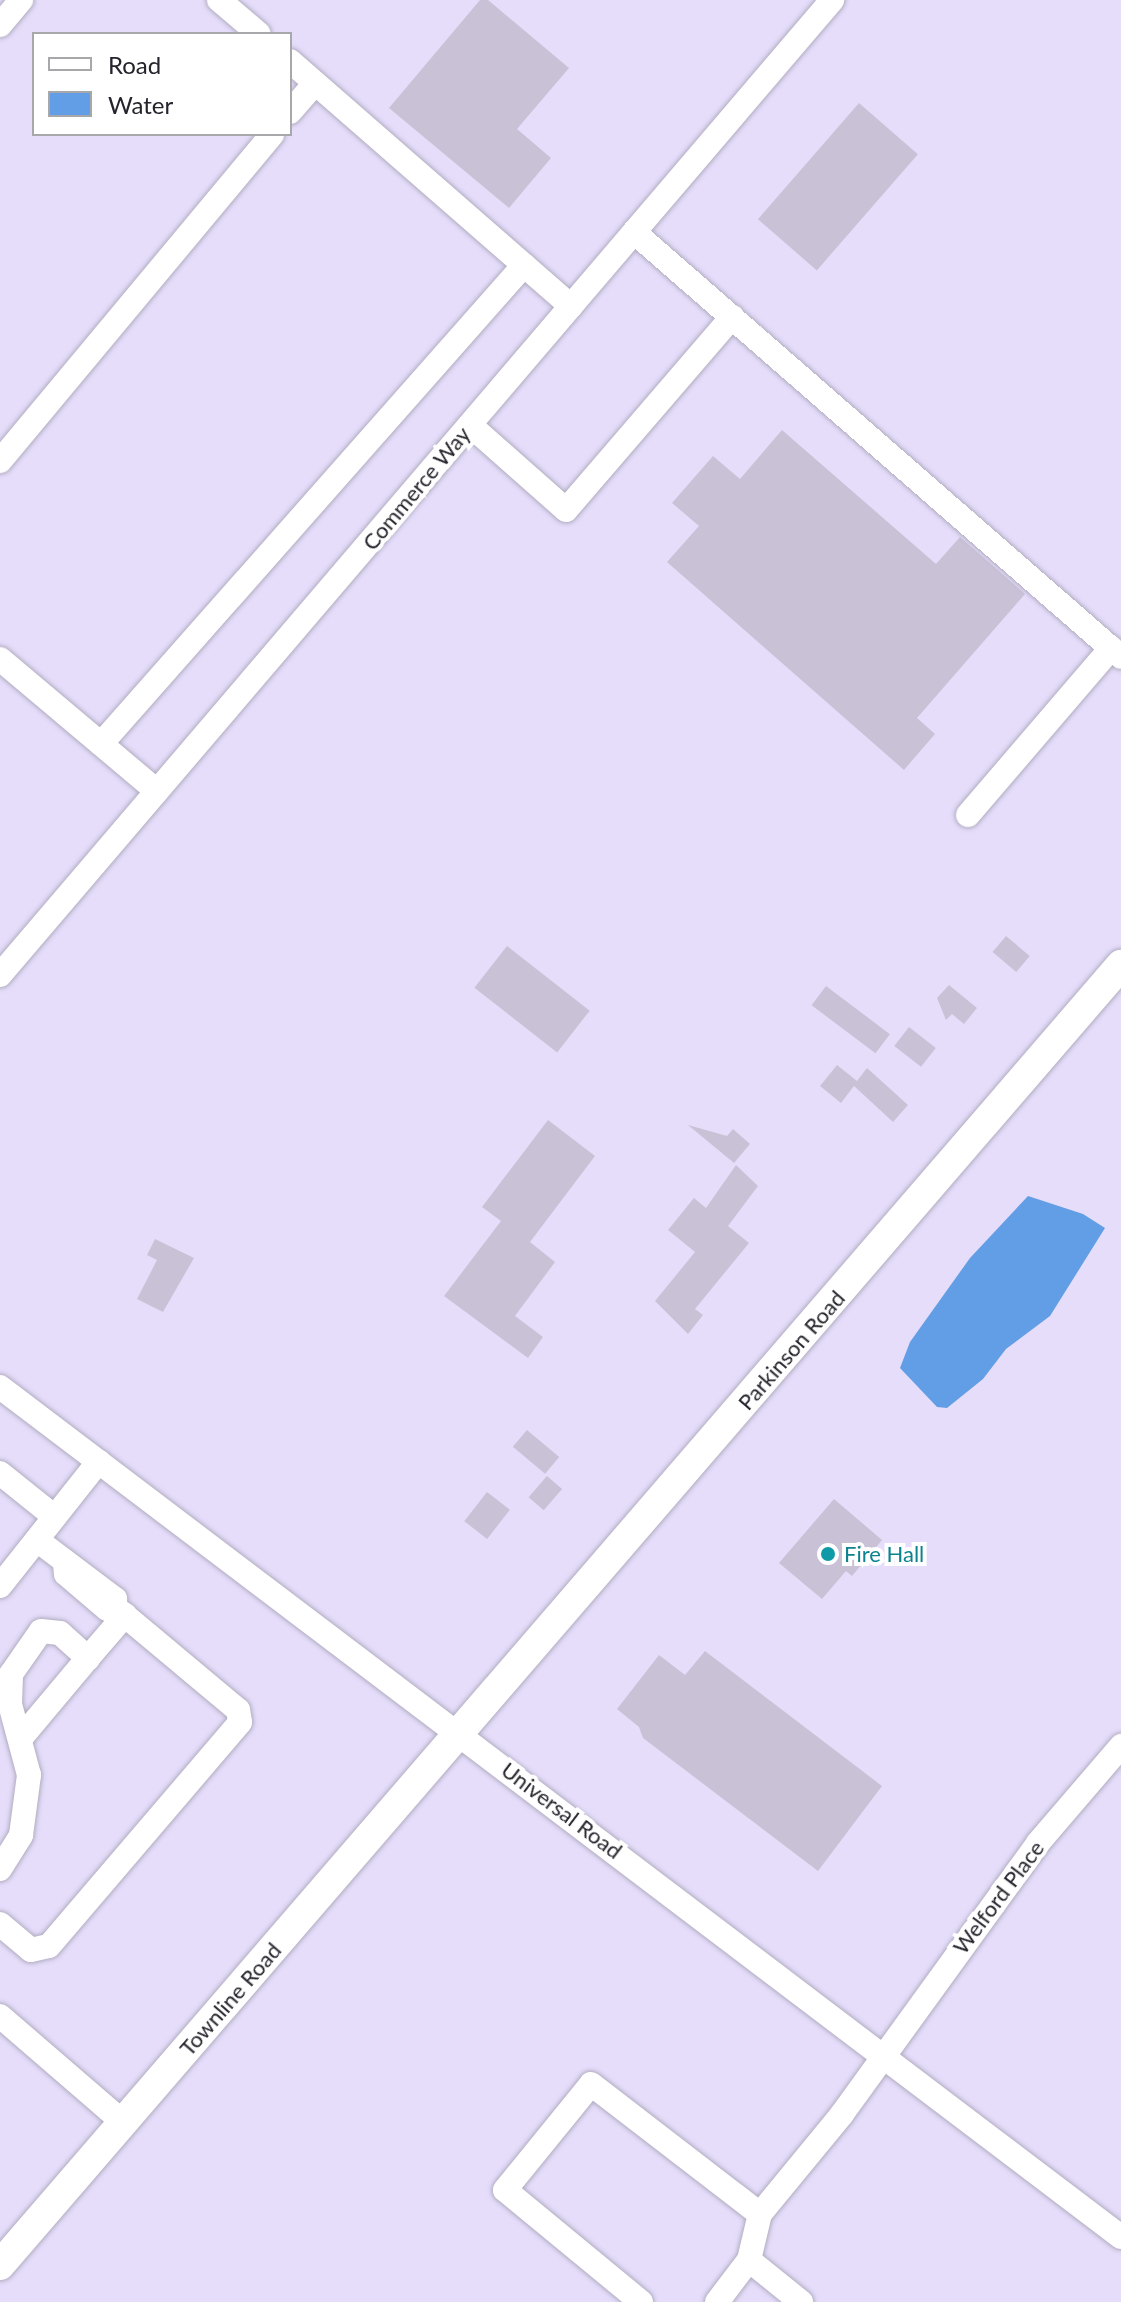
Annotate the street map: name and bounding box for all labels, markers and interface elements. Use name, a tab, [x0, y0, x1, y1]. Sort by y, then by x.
legend	[32, 32, 292, 136]
text: Road	[108, 50, 161, 79]
text: Water	[108, 90, 173, 119]
street label: Commerce Way	[357, 421, 475, 555]
street label: Parkinson Road	[732, 1285, 850, 1415]
place label: Fire Hall	[844, 1541, 924, 1567]
marker: Fire Hall	[819, 1545, 837, 1563]
street label: Universal Road	[497, 1756, 627, 1864]
street label: Welford Place	[947, 1835, 1049, 1959]
street label: Townline Road	[174, 1937, 286, 2061]

